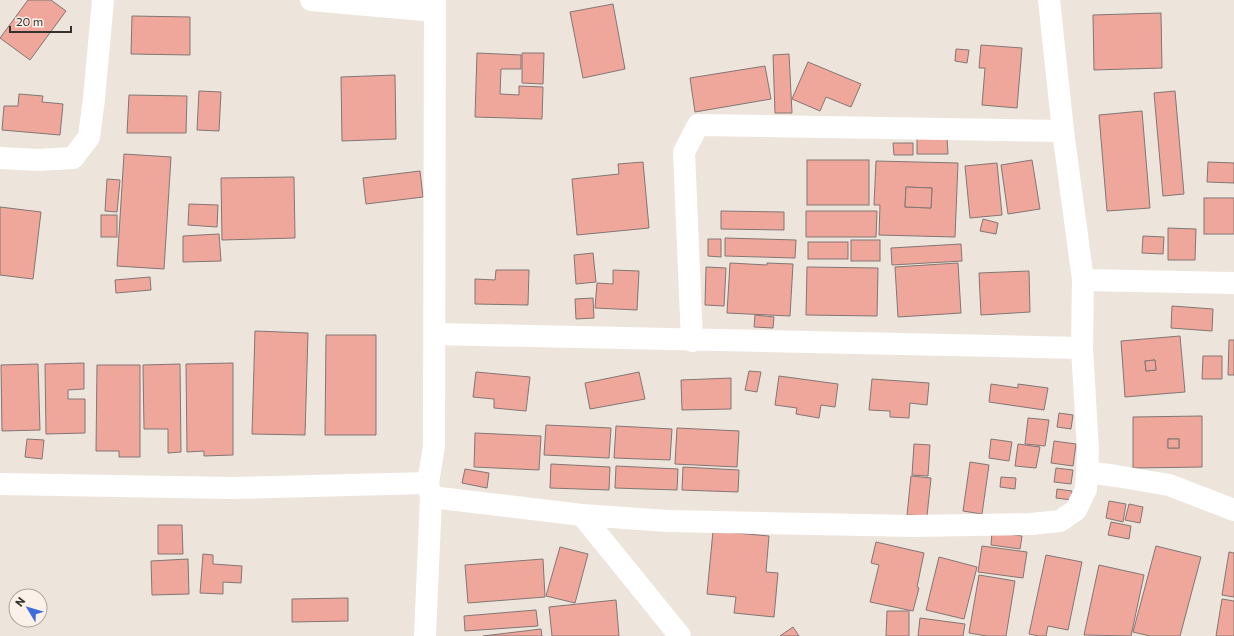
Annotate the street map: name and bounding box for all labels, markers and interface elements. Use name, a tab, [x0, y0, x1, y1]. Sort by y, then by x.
scale bar	[10, 8, 71, 34]
text: 20 m	[16, 14, 43, 28]
north arrow	[8, 588, 48, 628]
text: N	[12, 594, 27, 609]

